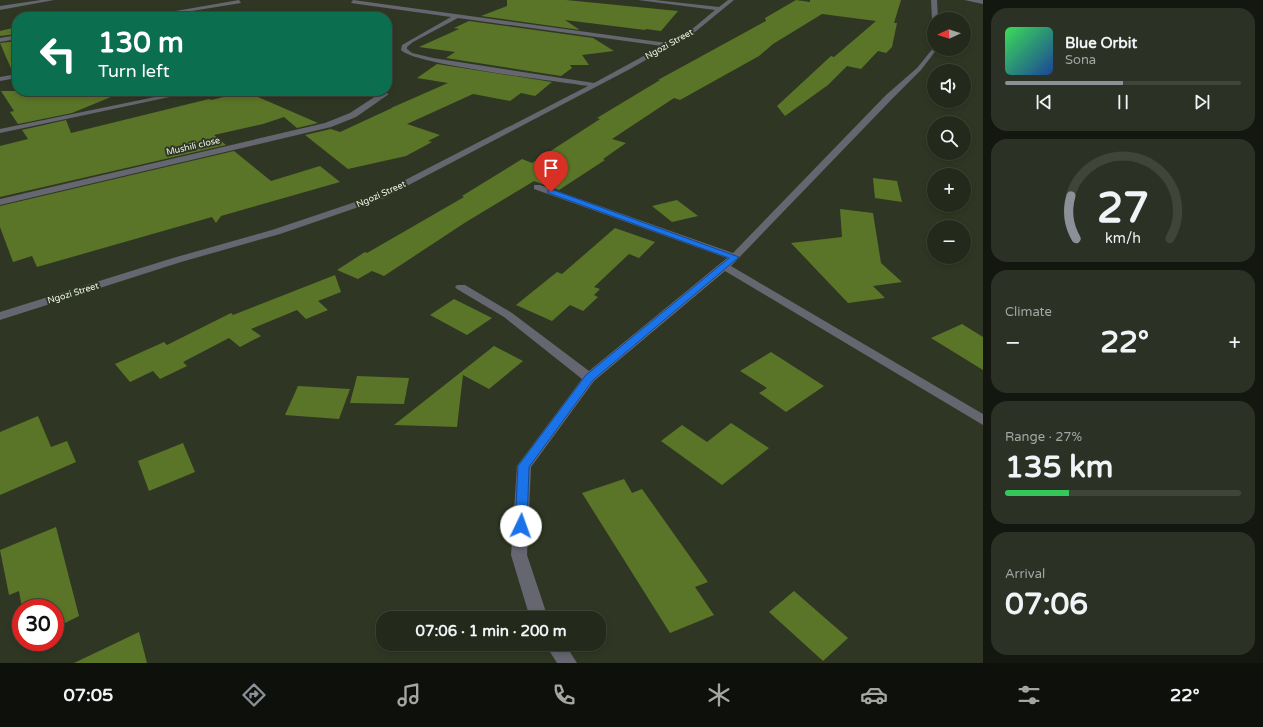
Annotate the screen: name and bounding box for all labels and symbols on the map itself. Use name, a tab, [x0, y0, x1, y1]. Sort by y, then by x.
north arrow	[927, 12, 971, 56]
street label: Ngozi Street	[643, 27, 696, 62]
street label: Mushili close	[165, 135, 221, 158]
pin	[534, 151, 568, 192]
street label: Ngozi Street	[355, 178, 408, 210]
street label: Ngozi Street	[46, 280, 101, 306]
position arrow	[500, 505, 542, 547]
speed limit sign: 30	[12, 599, 64, 651]

